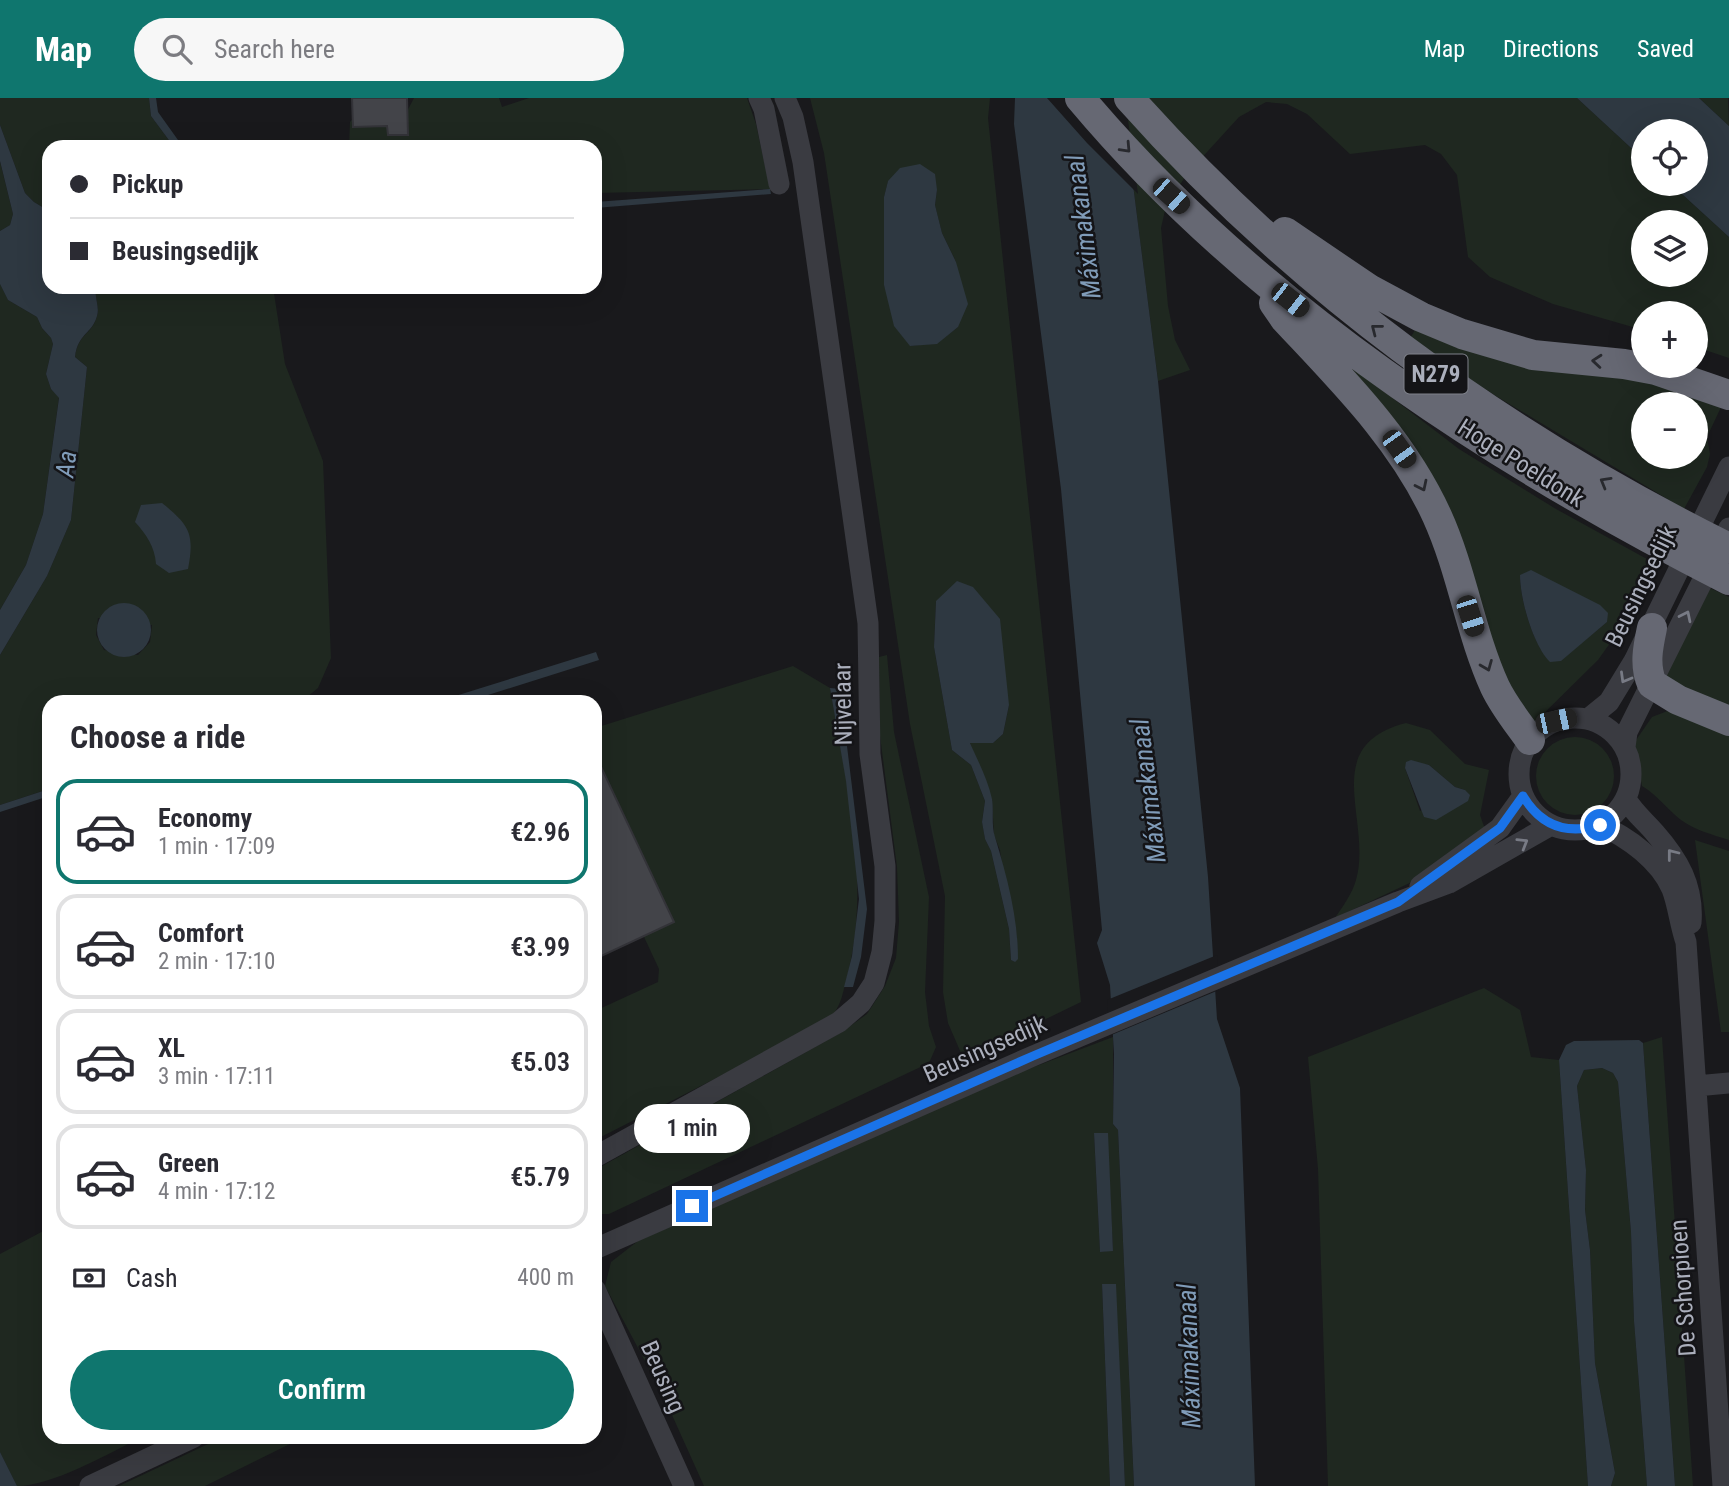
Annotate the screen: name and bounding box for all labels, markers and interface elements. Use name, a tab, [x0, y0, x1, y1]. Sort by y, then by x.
search box	[134, 18, 624, 81]
text: Map	[35, 30, 92, 69]
icon: search	[158, 30, 196, 68]
text: Search here	[214, 34, 335, 64]
text: Map	[1424, 35, 1465, 63]
text: Directions	[1503, 35, 1599, 63]
text: Saved	[1637, 35, 1694, 63]
map controls	[1631, 119, 1708, 469]
button: locate	[1631, 119, 1708, 196]
one-way arrow	[1118, 140, 1131, 153]
water label: Máximakanaal	[1059, 152, 1107, 301]
text: Pickup	[112, 169, 183, 199]
car	[1149, 174, 1194, 218]
button: layers	[1631, 210, 1708, 287]
text: Beusingsedijk	[112, 236, 259, 266]
car	[1267, 279, 1314, 321]
button: +	[1631, 301, 1708, 378]
one-way arrow	[1371, 325, 1384, 337]
road number: N279	[1404, 354, 1468, 394]
one-way arrow	[1591, 354, 1603, 369]
button: −	[1631, 392, 1708, 469]
street label: Hoge Poeldonk	[1453, 413, 1590, 513]
car	[1379, 426, 1420, 472]
water label: Aa	[49, 449, 83, 480]
one-way arrow	[1600, 477, 1613, 490]
one-way arrow	[1414, 479, 1428, 491]
street label: Beusingsedijk	[1600, 521, 1683, 651]
car	[1454, 593, 1487, 639]
one-way arrow	[1677, 611, 1691, 623]
one-way arrow	[1479, 660, 1493, 672]
street label: Nijvelaar	[828, 662, 858, 746]
one-way arrow	[1620, 670, 1633, 683]
car	[1534, 706, 1579, 736]
water label: Máximakanaal	[1124, 716, 1172, 865]
text: Choose a ride	[70, 718, 245, 756]
icon: car	[74, 800, 137, 863]
text: Economy	[158, 803, 252, 833]
route start	[1584, 809, 1616, 841]
text: €2.96	[510, 817, 570, 847]
text: 1 min · 17:09	[158, 833, 275, 860]
one-way arrow	[1515, 838, 1528, 851]
one-way arrow	[1668, 849, 1680, 862]
icon: car	[74, 915, 137, 978]
text: Comfort	[158, 918, 244, 948]
text: €3.99	[510, 932, 570, 962]
text: 2 min · 17:10	[158, 948, 275, 975]
street label: Beusingsedijk	[919, 1009, 1051, 1089]
icon: car	[74, 1030, 137, 1093]
text: XL	[158, 1033, 185, 1063]
text: €5.03	[510, 1047, 570, 1077]
text: 3 min · 17:11	[158, 1063, 275, 1090]
callout: 1 min	[634, 1104, 750, 1154]
text: 1 min	[667, 1115, 717, 1142]
icon: car	[74, 1145, 137, 1208]
text: Green	[158, 1148, 219, 1178]
text: €5.79	[510, 1162, 570, 1192]
text: 4 min · 17:12	[158, 1178, 275, 1205]
route end	[676, 1190, 708, 1222]
street label: De Schorpioen	[1664, 1219, 1702, 1357]
icon: cash	[70, 1259, 108, 1297]
text: Cash	[126, 1263, 178, 1293]
text: 400 m	[517, 1264, 574, 1291]
water label: Máximakanaal	[1171, 1282, 1207, 1429]
street label: Beusing	[635, 1337, 691, 1417]
button: Confirm	[70, 1350, 574, 1430]

